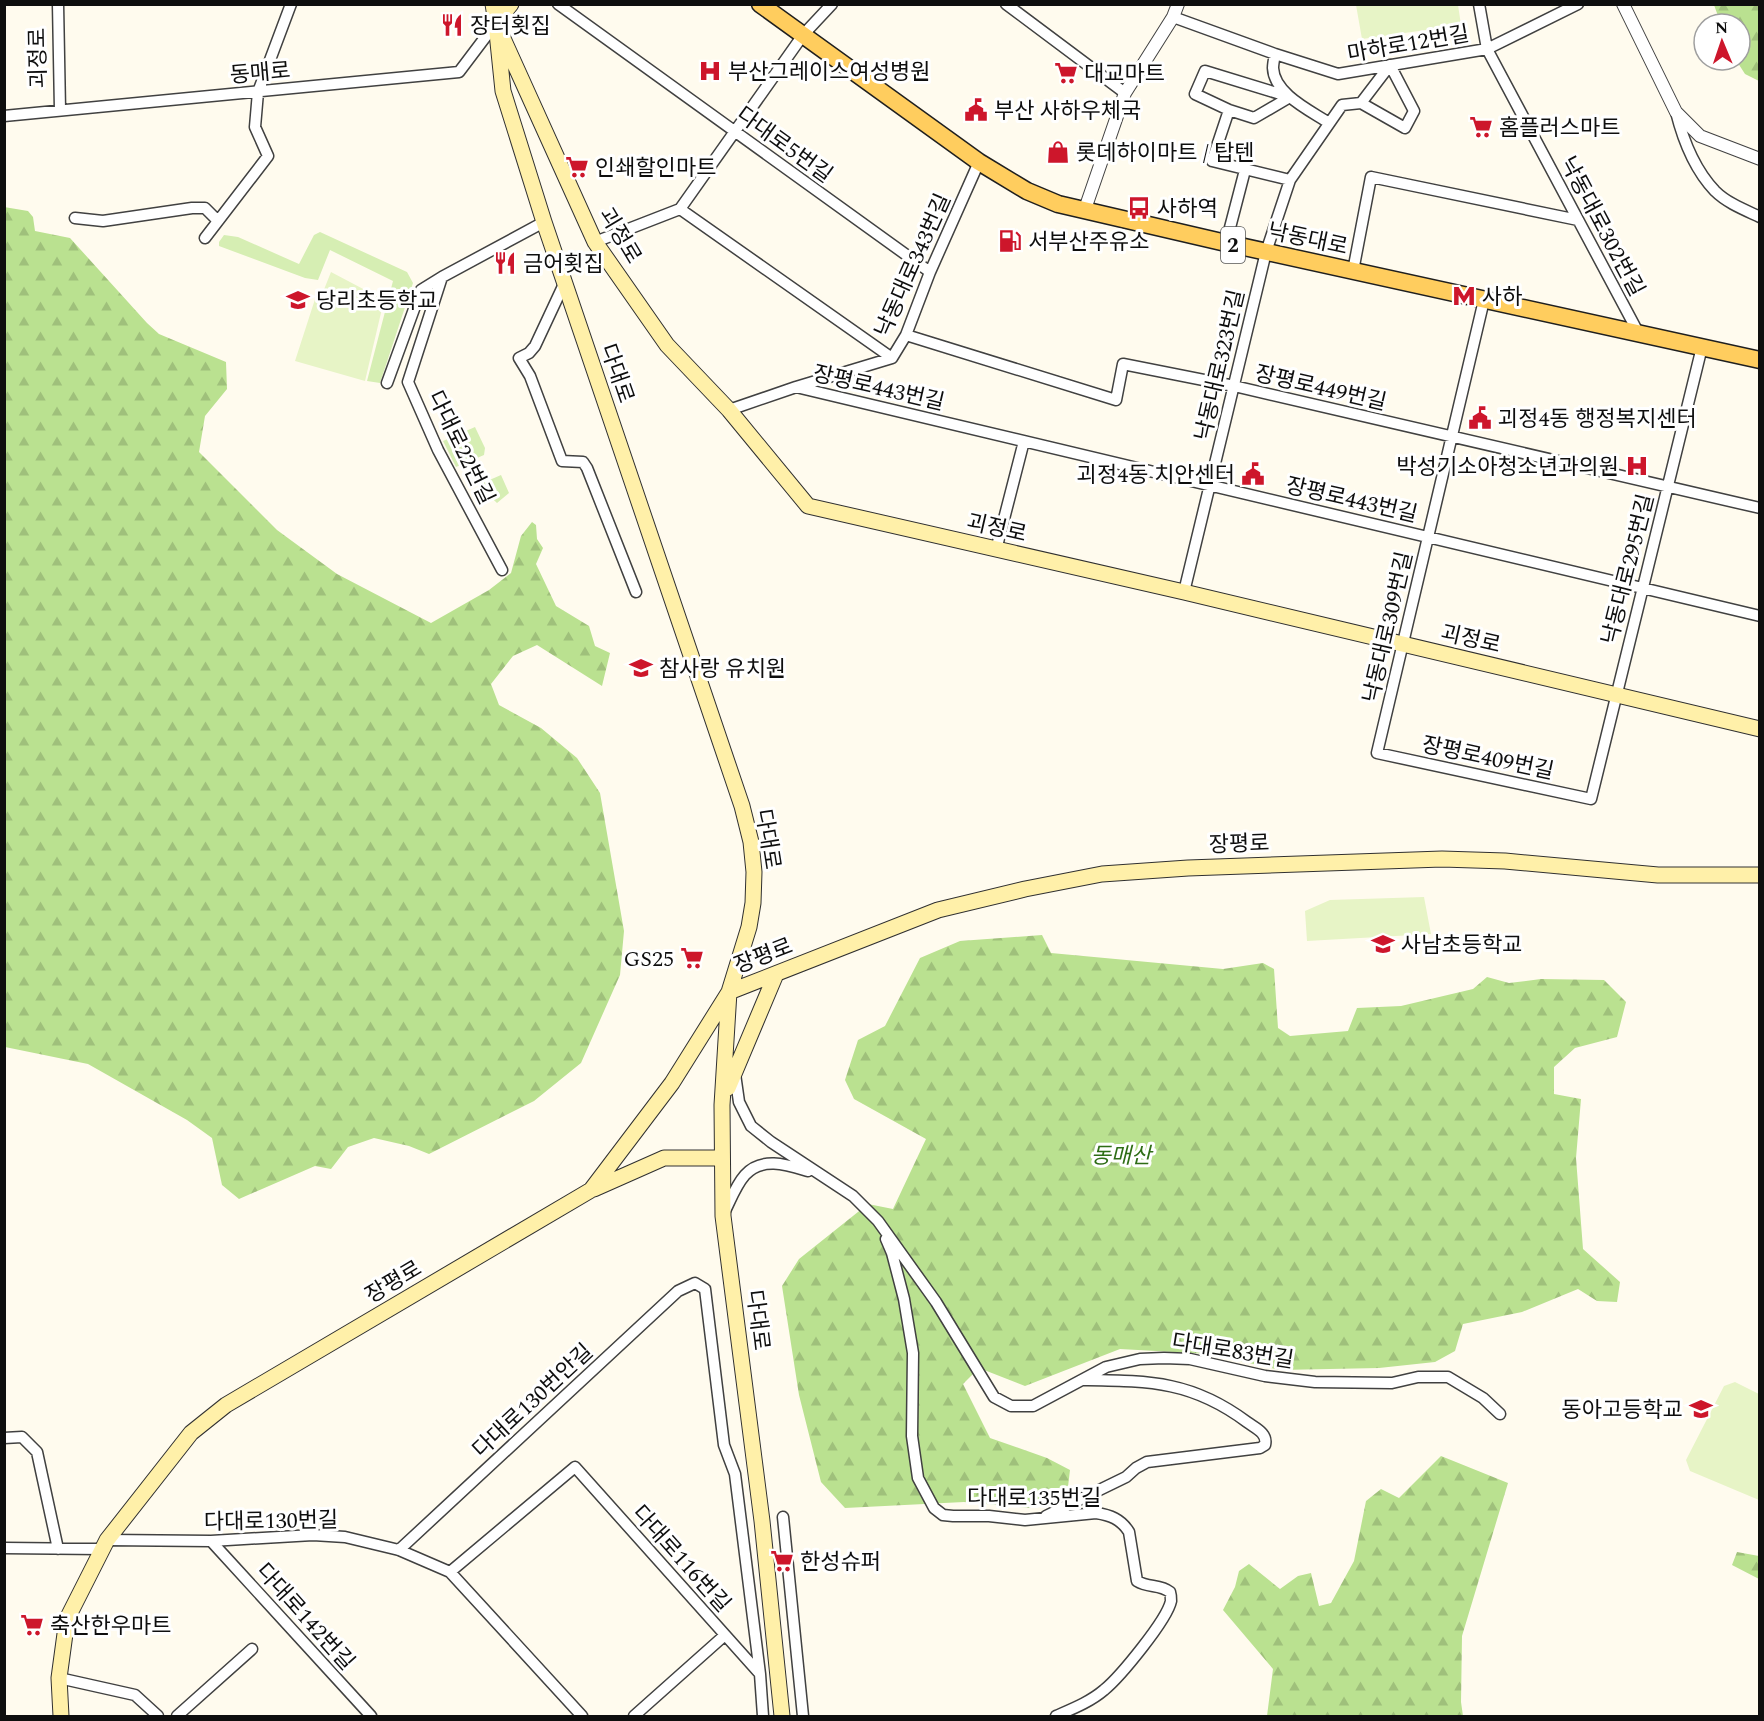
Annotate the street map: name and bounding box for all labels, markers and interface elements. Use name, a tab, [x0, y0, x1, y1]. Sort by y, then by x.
place label: 장터횟집	[470, 10, 551, 43]
restaurant icon: 장터횟집	[439, 12, 465, 38]
north arrow	[1692, 12, 1752, 72]
text: N	[1715, 16, 1728, 40]
street label: 마하로12번길	[1345, 18, 1472, 71]
street label: 괴정로	[21, 27, 56, 89]
street label: 동매로	[228, 54, 292, 93]
place label: 부산그레이스여성병원	[728, 56, 930, 89]
hospital icon: 부산그레이스여성병원	[697, 58, 723, 84]
place label: 대교마트	[1084, 58, 1165, 91]
supermarket icon: 대교마트	[1053, 60, 1079, 86]
place label: 부산 사하우체국	[994, 95, 1141, 128]
public building icon: 부산 사하우체국	[963, 97, 989, 123]
street label: 다대로5번길	[729, 99, 839, 192]
place label: 홈플러스마트	[1499, 112, 1620, 145]
supermarket icon: 홈플러스마트	[1468, 114, 1494, 140]
place label: 롯데하이마트 / 탑텐	[1076, 137, 1254, 170]
shop icon: 롯데하이마트 / 탑텐	[1045, 139, 1071, 165]
street label: 낙동대로302번길	[1551, 151, 1652, 303]
place label: 인쇄할인마트	[595, 152, 716, 185]
supermarket icon: 인쇄할인마트	[564, 154, 590, 180]
street label: 낙동대로343번길	[867, 188, 960, 343]
place label: 사하역	[1157, 193, 1218, 226]
bus stop icon: 사하역	[1126, 195, 1152, 221]
street label: 괴정로	[590, 201, 649, 270]
street label: 낙동대로	[1265, 215, 1351, 264]
place label: 서부산주유소	[1028, 226, 1149, 259]
road number: 2	[1221, 227, 1245, 263]
fuel station icon: 서부산주유소	[997, 228, 1023, 254]
place label: 금어횟집	[523, 248, 604, 281]
restaurant icon: 금어횟집	[492, 250, 518, 276]
place label: 사하	[1482, 281, 1522, 314]
metro station icon: 사하	[1451, 283, 1477, 309]
place label: 당리초등학교	[316, 285, 437, 318]
street label: 낙동대로323번길	[1187, 286, 1254, 444]
school or university icon: 당리초등학교	[285, 287, 311, 313]
street label: 다대로	[591, 339, 642, 408]
street label: 장평로443번길	[810, 357, 948, 420]
street label: 장평로449번길	[1252, 357, 1390, 420]
street label: 다대로22번길	[419, 385, 502, 510]
place label: 괴정4동 행정복지센터	[1498, 403, 1697, 436]
public building icon: 괴정4동 행정복지센터	[1467, 405, 1493, 431]
place label: 박성기소아청소년과의원	[1396, 451, 1619, 484]
hospital icon: 박성기소아청소년과의원	[1624, 453, 1650, 479]
place label: 괴정4동 치안센터	[1077, 459, 1235, 492]
public building icon: 괴정4동 치안센터	[1240, 461, 1266, 487]
street label: 장평로443번길	[1283, 469, 1421, 532]
street label: 낙동대로295번길	[1594, 490, 1663, 648]
street label: 괴정로	[963, 506, 1030, 551]
street label: 낙동대로309번길	[1355, 548, 1422, 706]
street label: 괴정로	[1437, 617, 1504, 662]
place label: 참사랑 유치원	[659, 653, 786, 686]
school or university icon: 참사랑 유치원	[628, 655, 654, 681]
street label: 장평로409번길	[1419, 728, 1557, 789]
street label: 다대로	[746, 807, 789, 872]
street label: 장평로	[1208, 827, 1270, 862]
place label: 사남초등학교	[1401, 929, 1522, 962]
street label: 장평로	[729, 930, 798, 983]
school or university icon: 사남초등학교	[1370, 931, 1396, 957]
place label: GS25	[623, 943, 674, 976]
supermarket icon: GS25	[679, 945, 705, 971]
park label: 동매산	[1091, 1140, 1154, 1173]
street label: 장평로	[359, 1253, 428, 1312]
street label: 다대로	[737, 1288, 778, 1352]
street label: 다대로83번길	[1169, 1326, 1296, 1377]
street label: 다대로130번안길	[465, 1336, 601, 1466]
place label: 동아고등학교	[1562, 1394, 1683, 1427]
school or university icon: 동아고등학교	[1688, 1396, 1714, 1422]
street label: 다대로135번길	[967, 1482, 1101, 1515]
street label: 다대로116번길	[624, 1498, 738, 1620]
street label: 다대로130번길	[204, 1504, 338, 1539]
place label: 한성슈퍼	[800, 1546, 881, 1579]
supermarket icon: 한성슈퍼	[769, 1548, 795, 1574]
street label: 다대로142번길	[248, 1556, 362, 1678]
place label: 축산한우마트	[50, 1610, 171, 1643]
supermarket icon: 축산한우마트	[19, 1612, 45, 1638]

